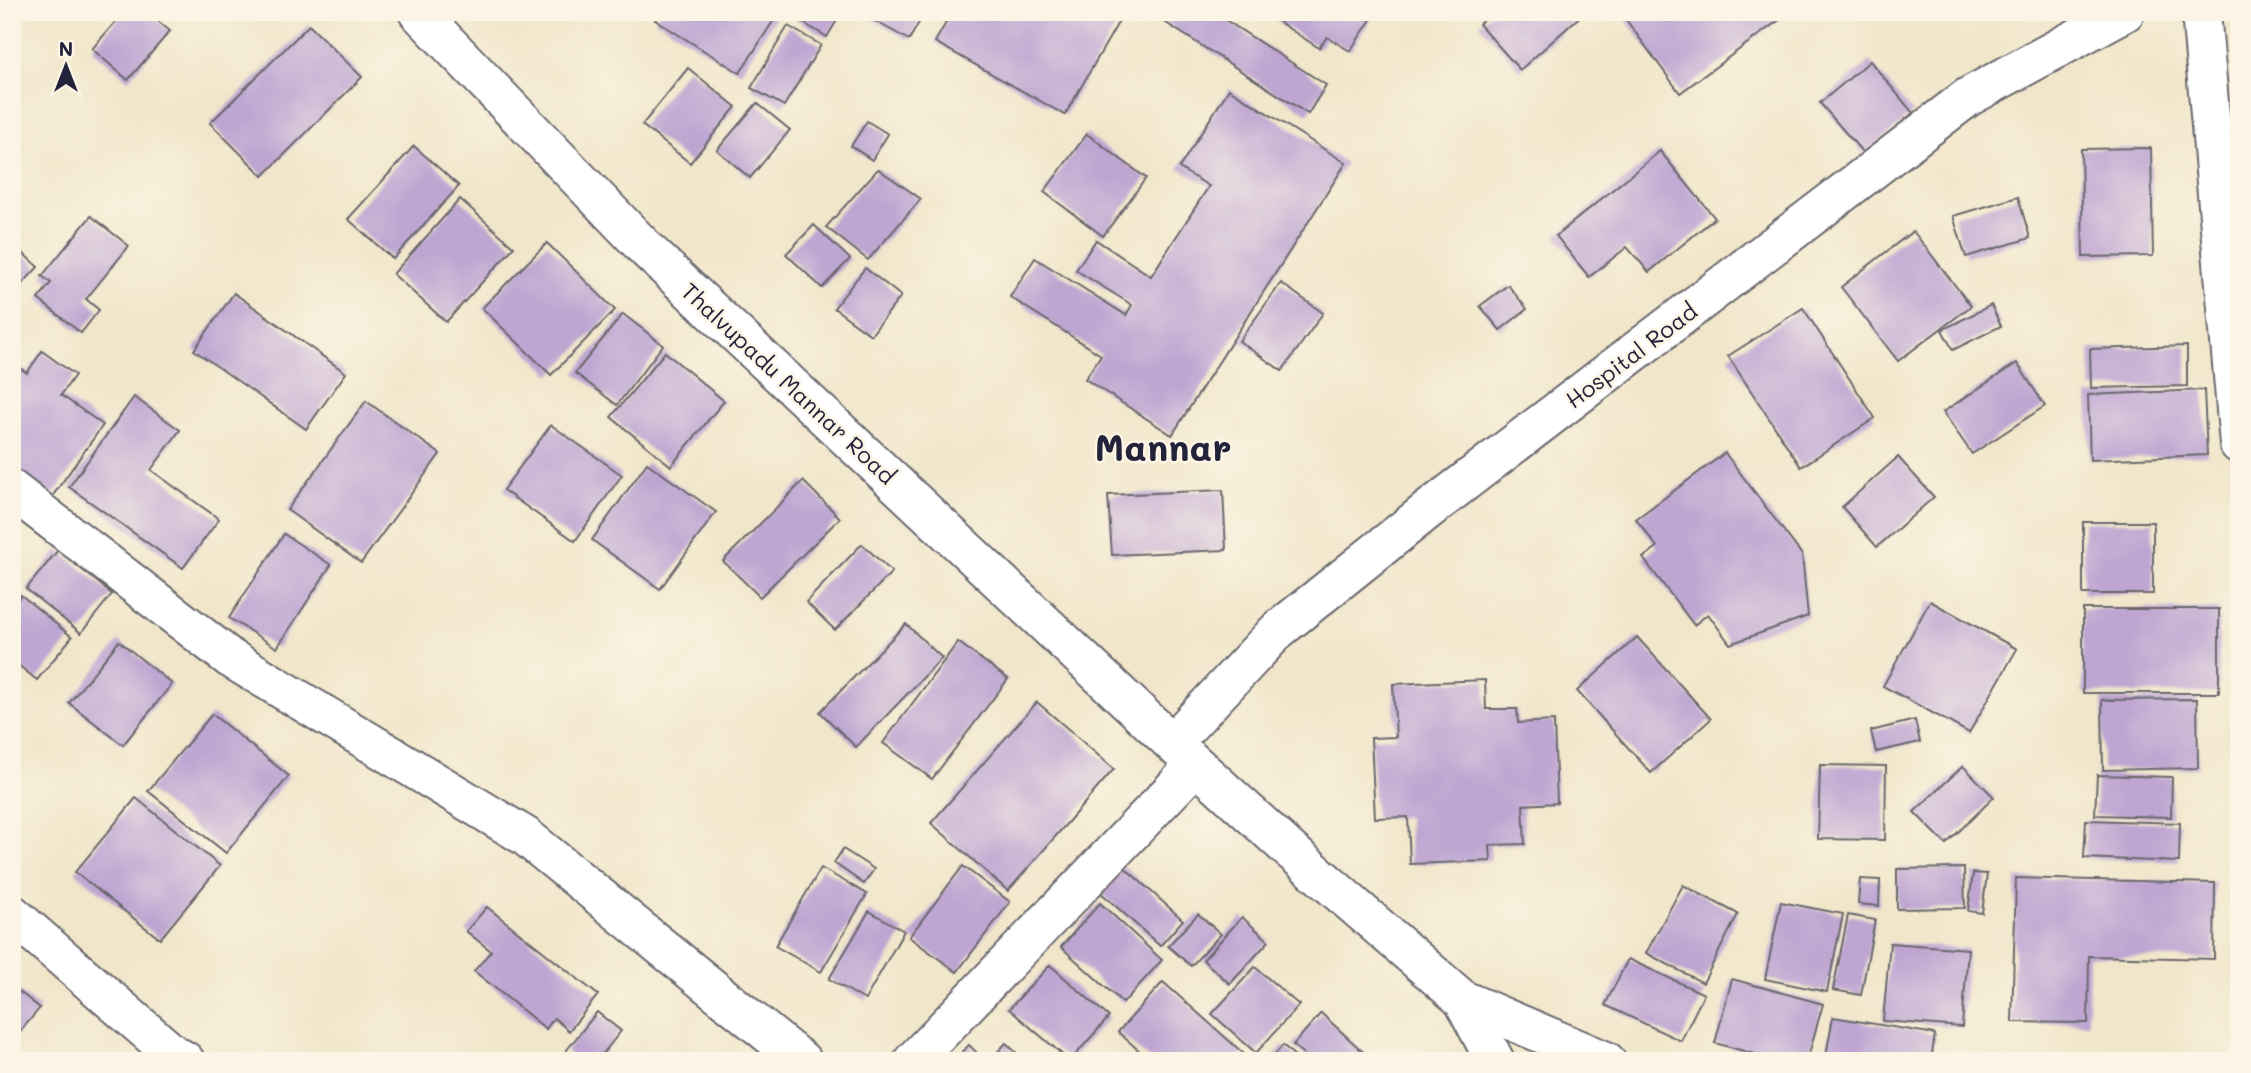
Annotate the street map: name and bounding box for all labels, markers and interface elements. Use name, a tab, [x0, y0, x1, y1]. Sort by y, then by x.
north arrow	[32, 32, 102, 102]
text: N	[59, 36, 73, 61]
street label: Thalvupadu Mannar Road	[676, 276, 902, 490]
street label: Hospital Road	[1559, 296, 1703, 414]
district label: Mannar	[1094, 422, 1232, 470]

